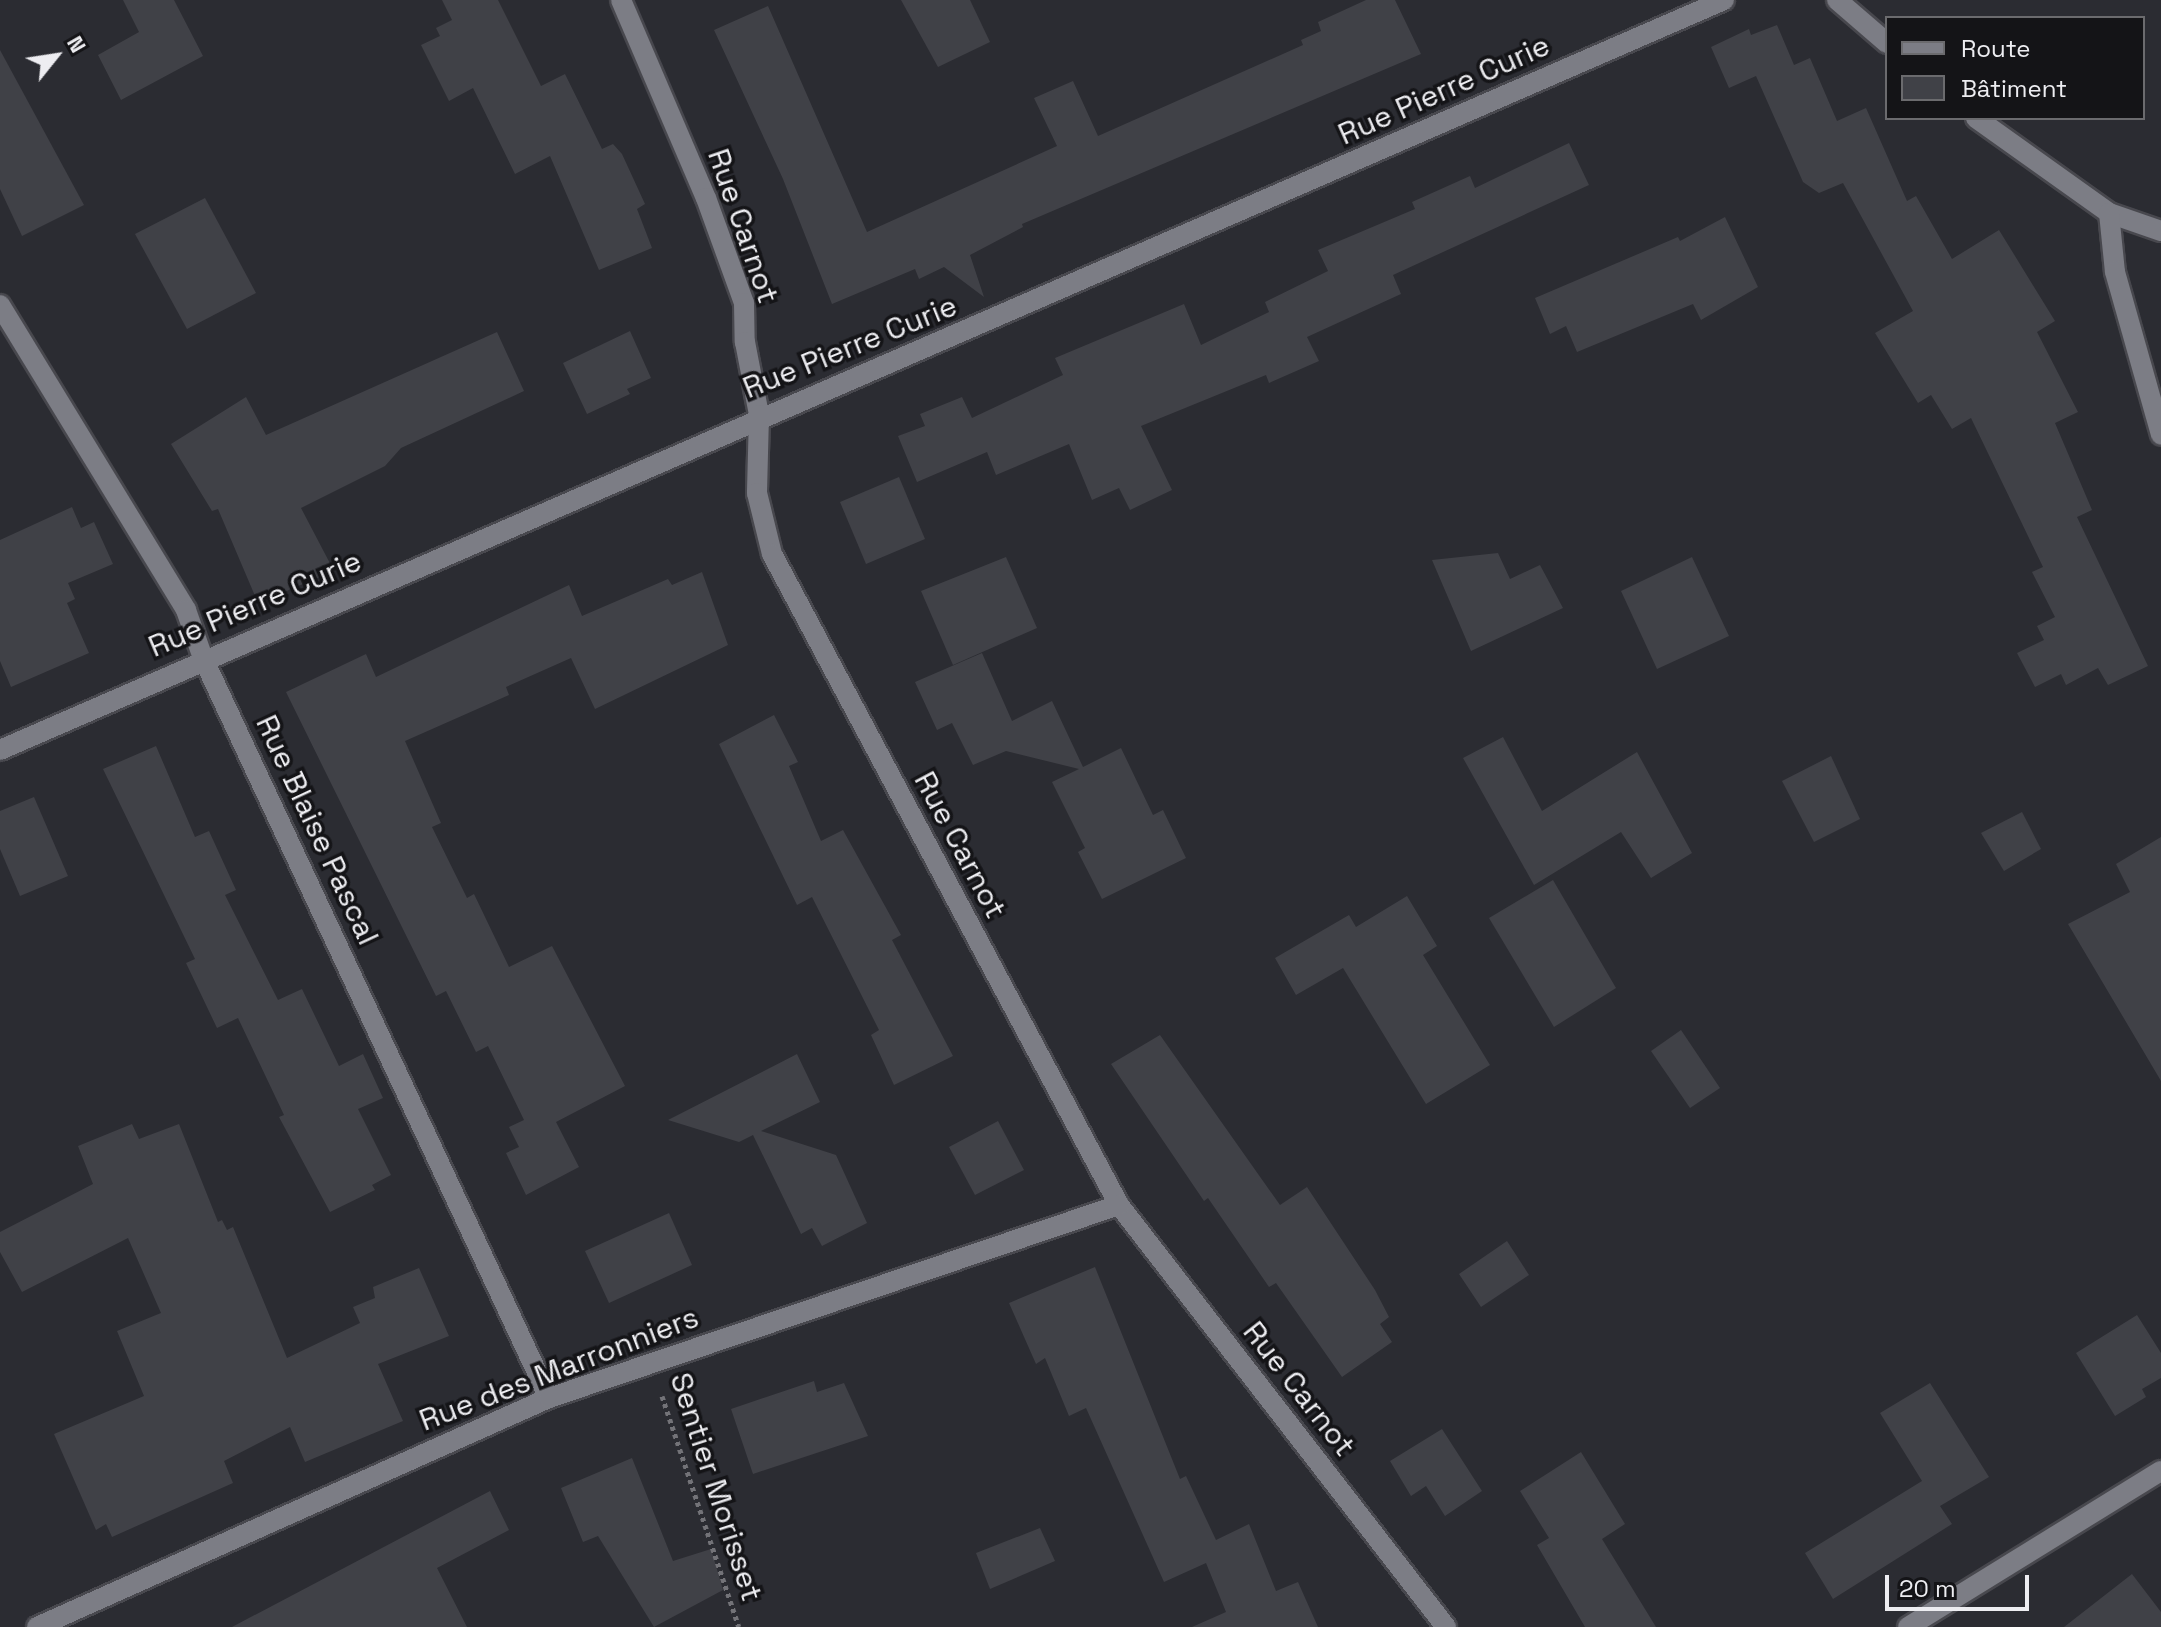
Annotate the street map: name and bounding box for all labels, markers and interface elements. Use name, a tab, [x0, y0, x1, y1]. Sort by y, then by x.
north arrow	[16, 16, 96, 96]
legend	[1885, 16, 2145, 120]
street label: Rue Pierre Curie	[1333, 27, 1555, 153]
text: N	[61, 31, 93, 57]
text: Route	[1961, 33, 2030, 64]
text: Bâtiment	[1961, 73, 2067, 104]
street label: Rue Carnot	[700, 144, 786, 308]
street label: Rue Pierre Curie	[738, 288, 962, 406]
street label: Rue Pierre Curie	[143, 543, 367, 665]
street label: Rue Blaise Pascal	[248, 710, 386, 950]
street label: Rue Carnot	[906, 766, 1014, 924]
street label: Rue des Marronniers	[414, 1299, 704, 1439]
street label: Rue Carnot	[1235, 1315, 1363, 1463]
street label: Sentier Morisset	[662, 1368, 770, 1606]
scale bar	[1889, 1559, 2033, 1609]
text: 20 m	[1899, 1573, 1956, 1604]

